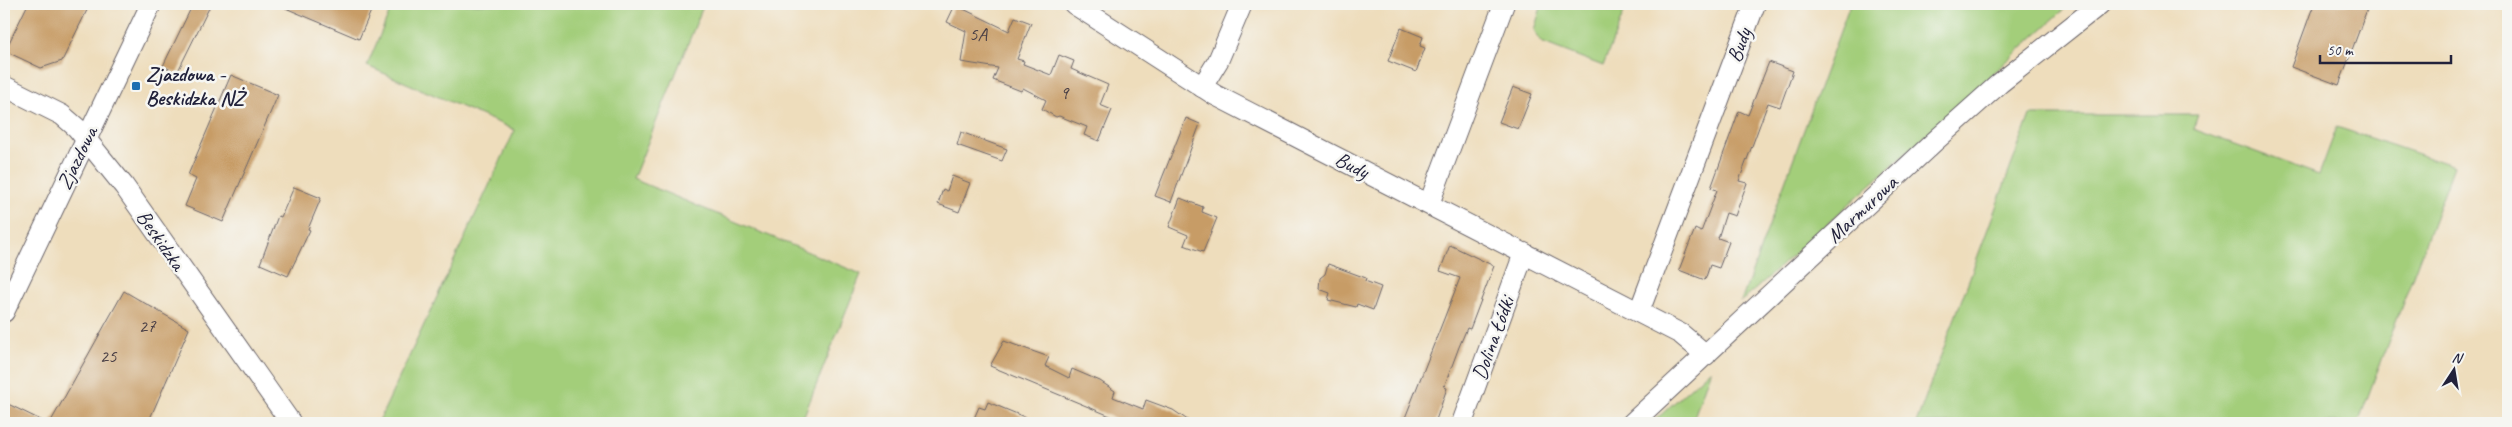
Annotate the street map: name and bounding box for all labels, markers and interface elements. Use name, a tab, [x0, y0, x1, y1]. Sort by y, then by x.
house number: 5A	[969, 22, 989, 46]
street label: Budy	[1721, 23, 1758, 66]
scale bar	[2320, 32, 2451, 64]
text: 50 m	[2327, 41, 2354, 60]
place label: Zjazdowa - Beskidzka NŻ	[146, 61, 248, 111]
marker: Zjazdowa - Beskidzka NŻ	[130, 80, 142, 92]
house number: 9	[1060, 81, 1070, 105]
street label: Zjazdowa	[51, 120, 104, 194]
street label: Budy	[1331, 146, 1375, 185]
street label: Marmurowa	[1821, 168, 1904, 248]
street label: Beskidzka	[131, 205, 192, 277]
street label: Dolina Łódki	[1466, 290, 1521, 383]
house number: 27	[138, 314, 157, 338]
house number: 25	[99, 344, 118, 368]
north arrow	[2430, 344, 2480, 394]
text: N	[2451, 349, 2465, 367]

